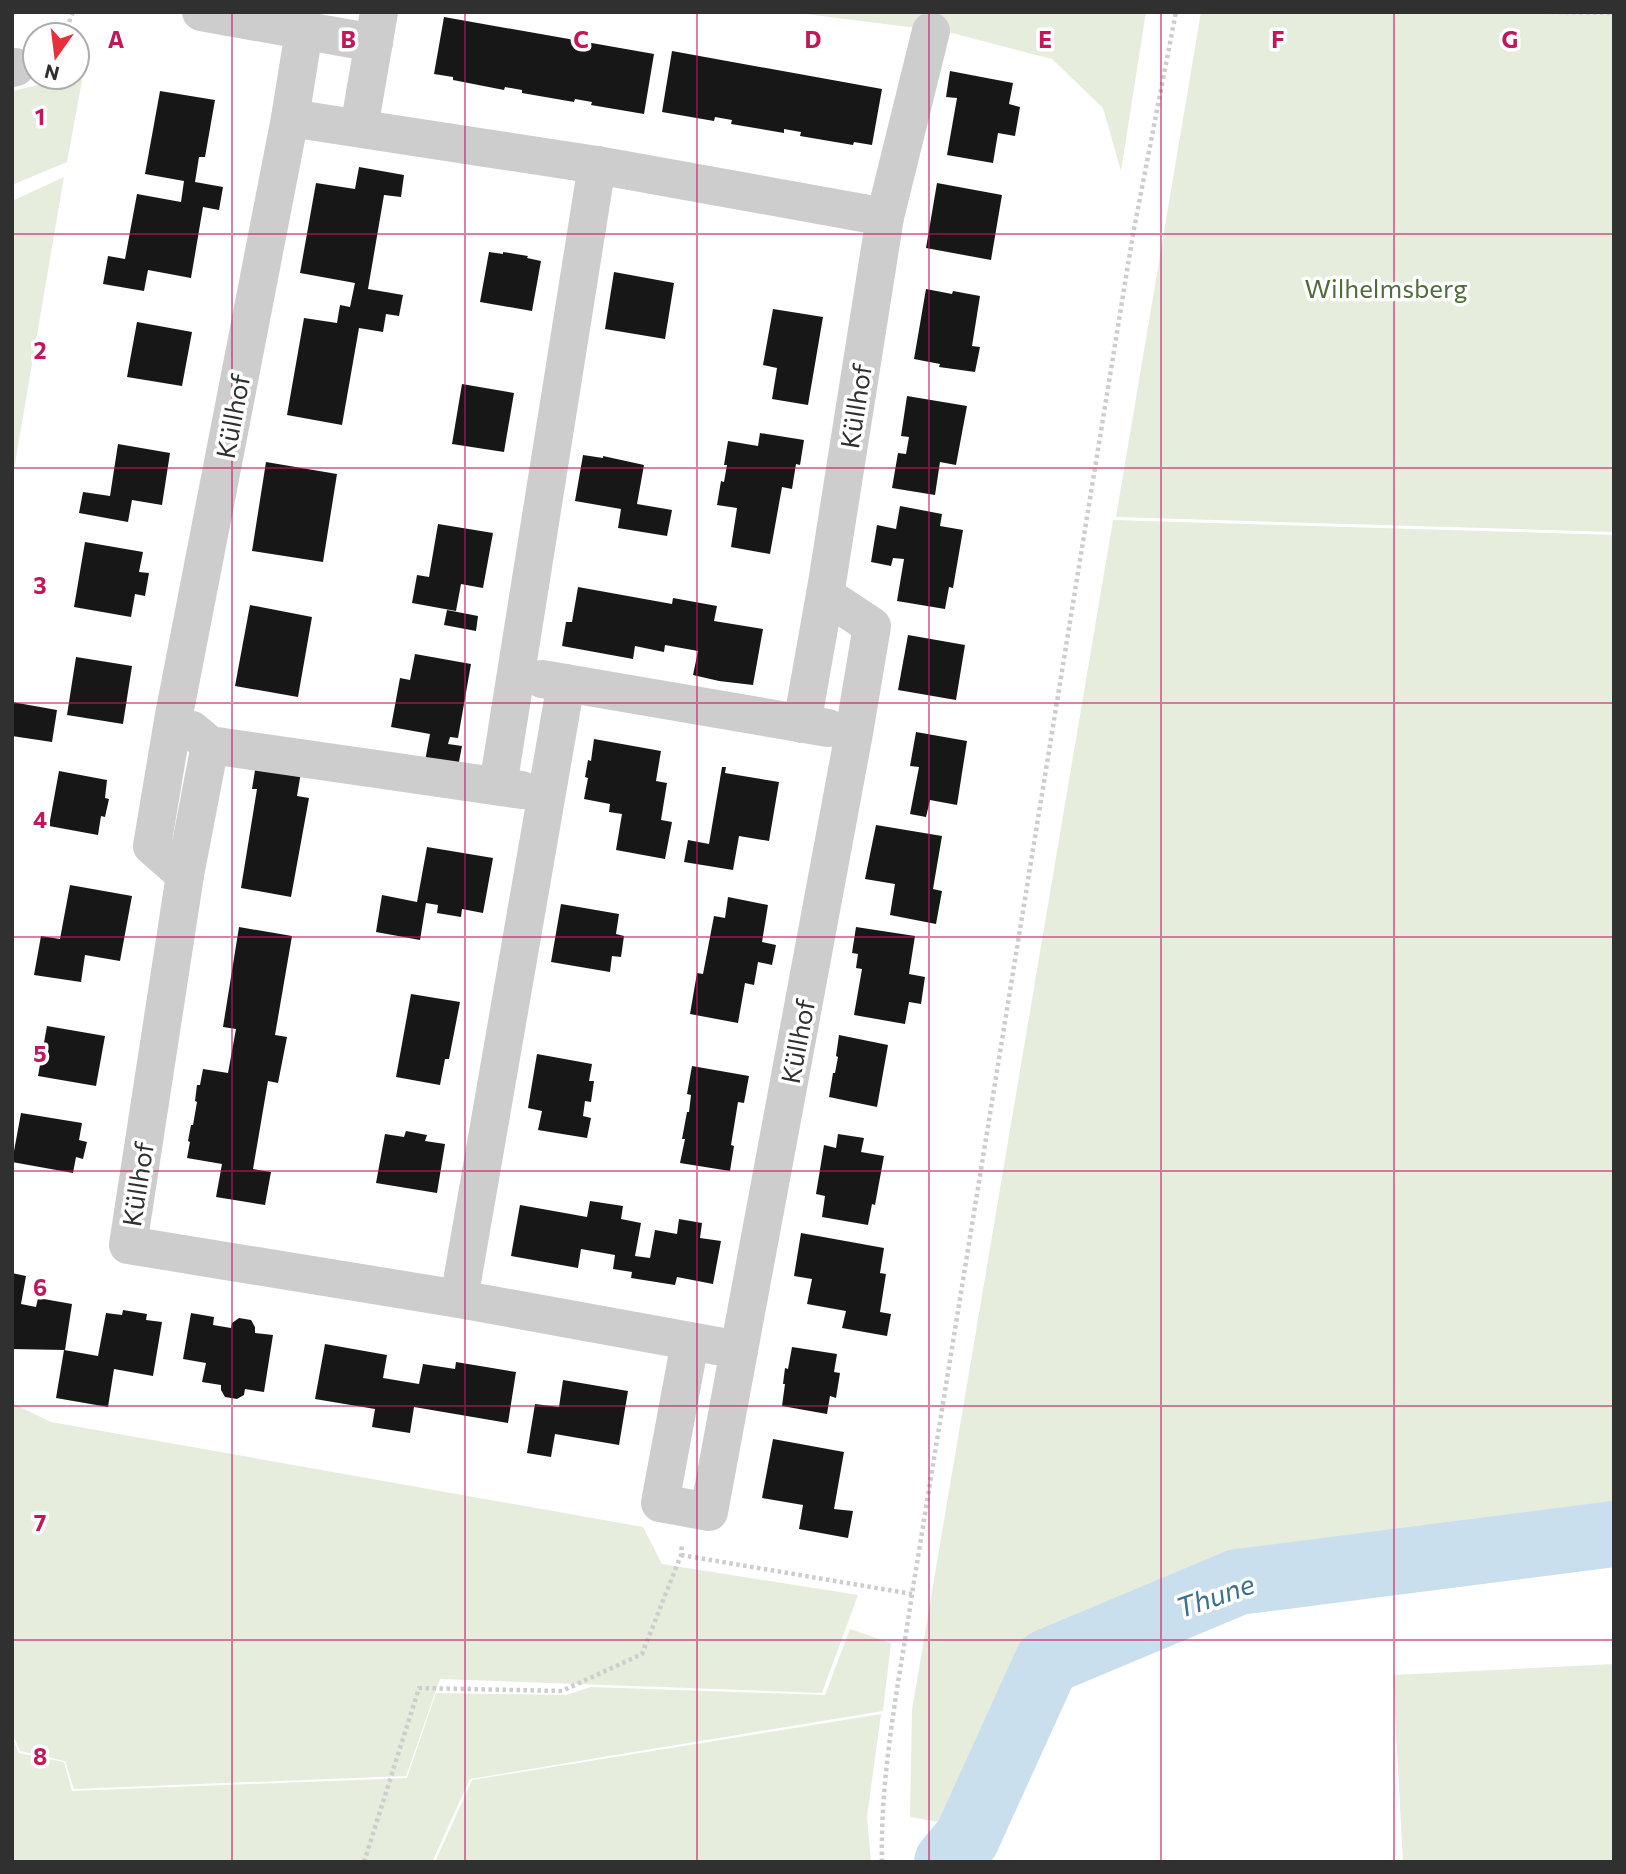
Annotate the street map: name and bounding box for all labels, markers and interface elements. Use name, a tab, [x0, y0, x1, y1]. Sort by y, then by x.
north arrow	[21, 21, 91, 91]
text: A	[108, 25, 125, 53]
text: B	[340, 25, 356, 53]
text: C	[573, 25, 589, 53]
text: D	[805, 25, 822, 53]
text: E	[1038, 25, 1052, 53]
text: F	[1271, 25, 1285, 53]
text: G	[1502, 25, 1518, 53]
text: N	[42, 60, 61, 86]
text: 1	[35, 102, 45, 130]
park label: Wilhelmsberg	[1304, 272, 1468, 303]
text: 2	[33, 336, 47, 364]
street label: Küllhof	[833, 361, 877, 451]
street label: Küllhof	[209, 370, 255, 461]
text: 3	[33, 571, 47, 599]
text: 4	[33, 805, 47, 833]
street label: Küllhof	[774, 995, 820, 1086]
text: 5	[33, 1039, 47, 1067]
street label: Küllhof	[115, 1139, 159, 1229]
text: 6	[33, 1273, 47, 1301]
text: 7	[34, 1508, 46, 1536]
water label: Thune	[1171, 1566, 1259, 1624]
text: 8	[33, 1742, 47, 1770]

